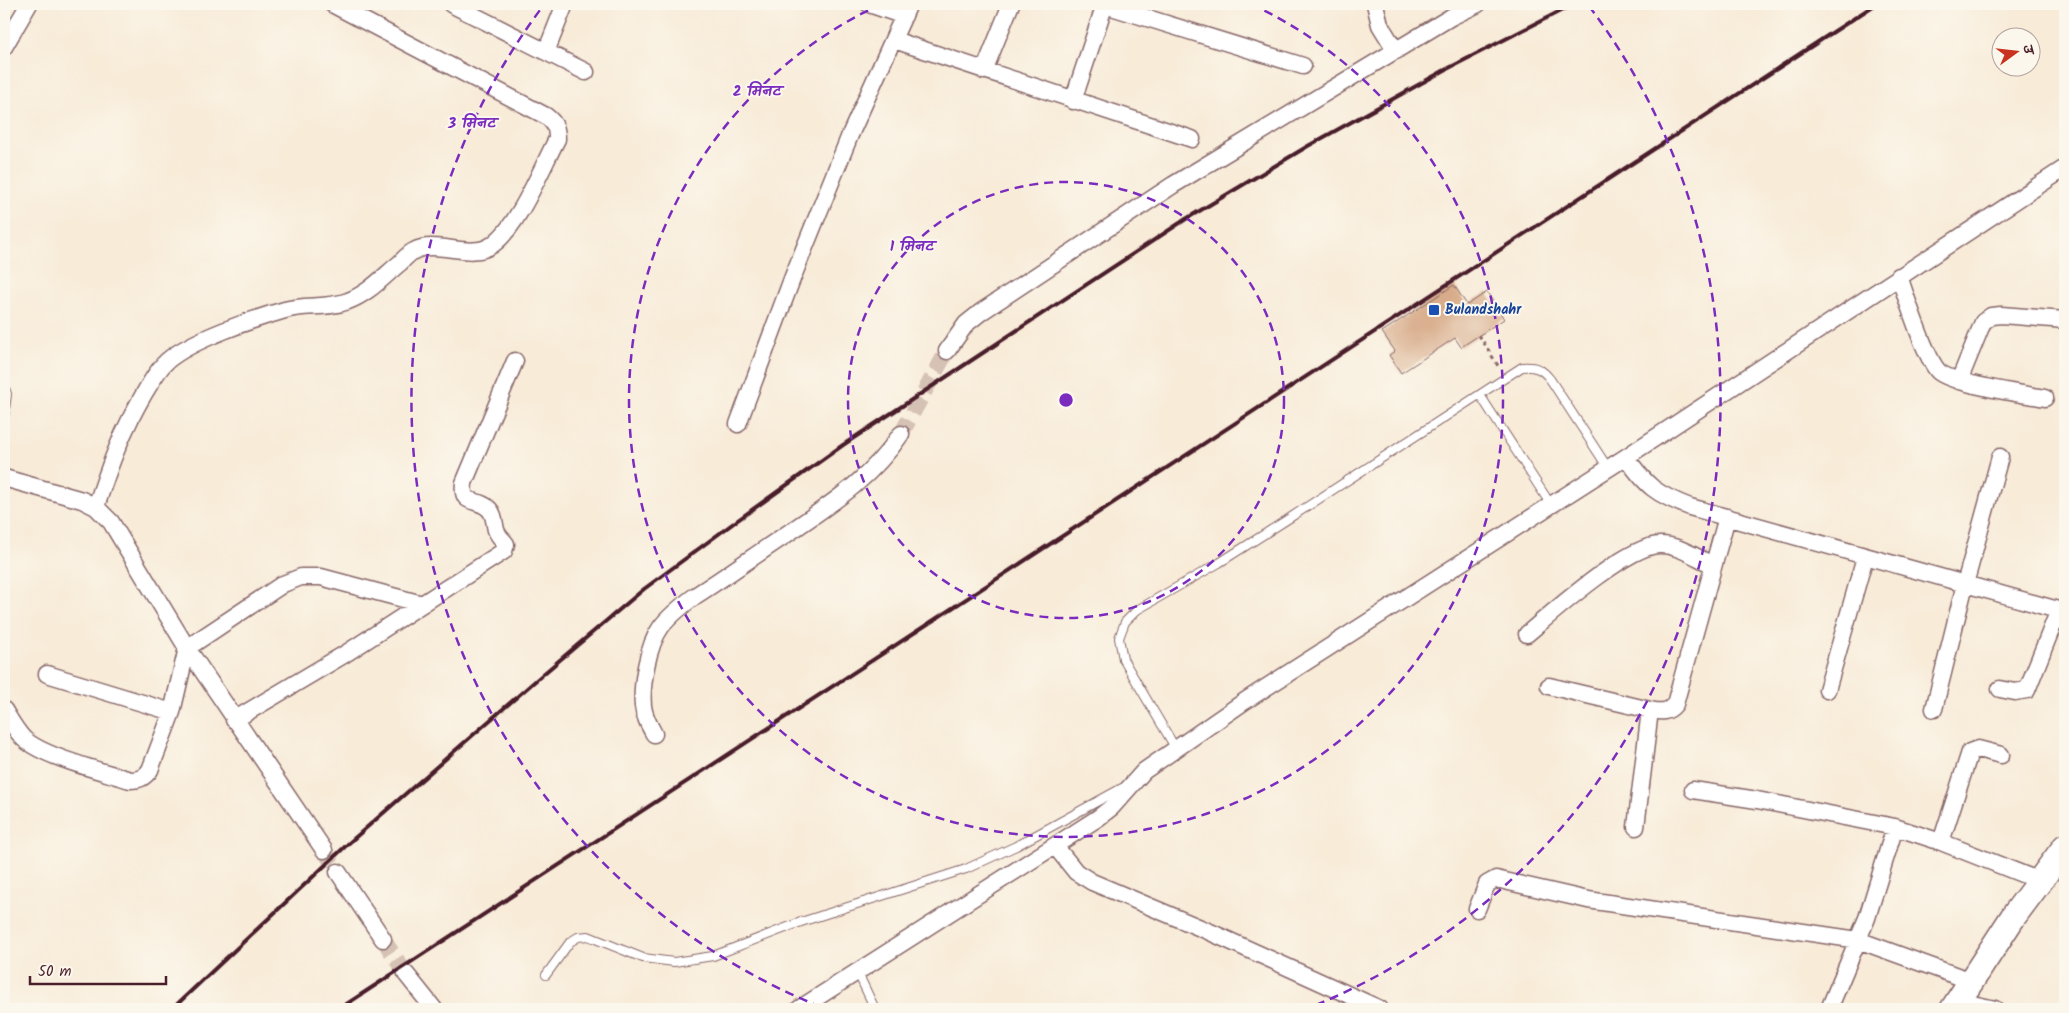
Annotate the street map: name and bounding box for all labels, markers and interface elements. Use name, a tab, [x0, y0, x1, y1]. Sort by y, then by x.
north arrow	[1992, 28, 2042, 78]
text: उ	[2016, 42, 2040, 59]
text: 2 मिनट	[733, 80, 785, 104]
text: 3 मिनट	[447, 112, 500, 136]
text: 1 मिनट	[890, 235, 938, 259]
place label: Bulandshahr	[1445, 299, 1522, 321]
marker: Bulandshahr	[1427, 303, 1441, 317]
centre of rings	[1057, 391, 1075, 409]
scale bar	[30, 953, 166, 985]
text: 50 m	[38, 960, 72, 984]

